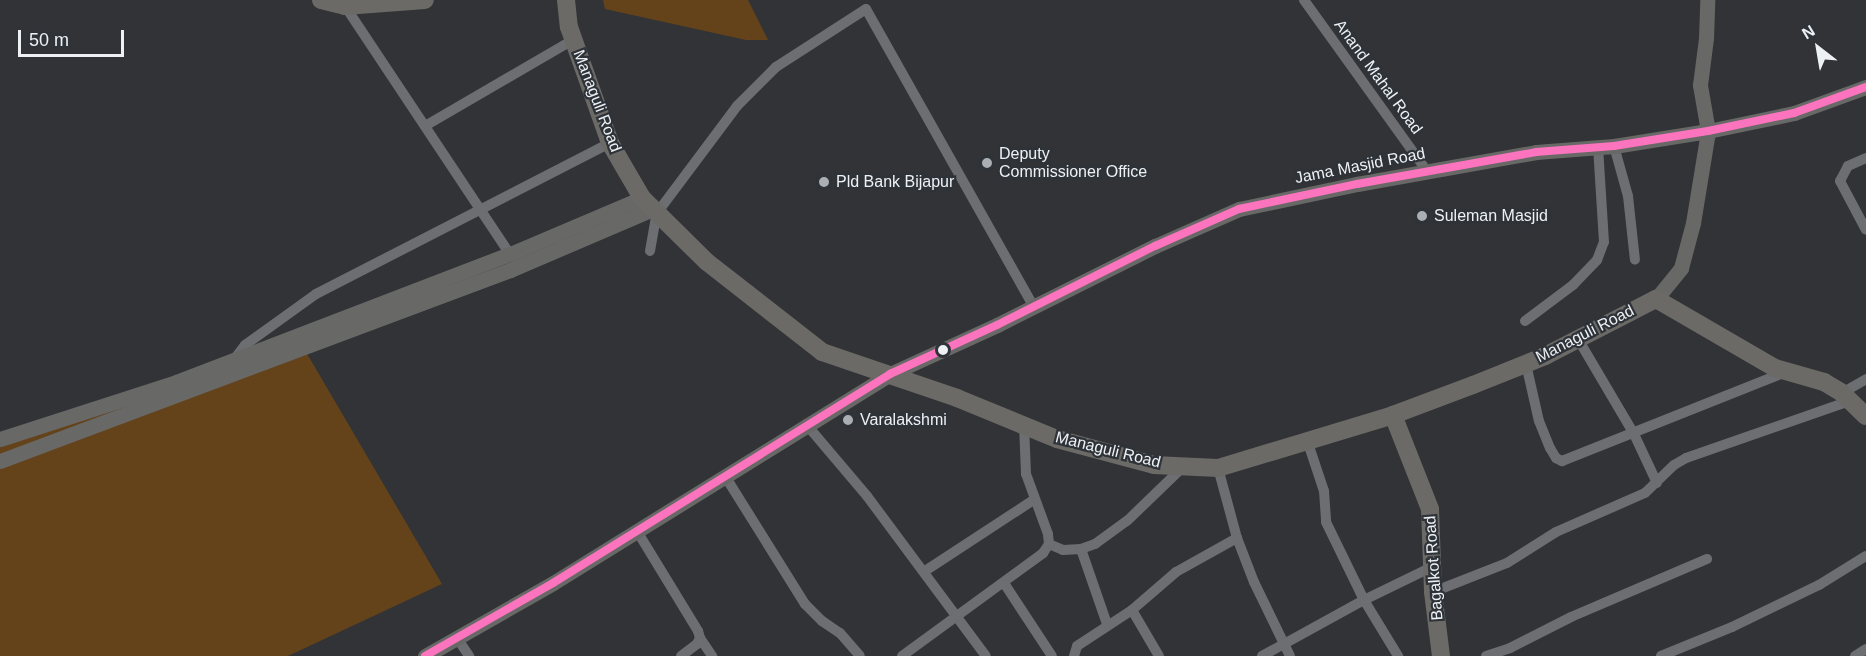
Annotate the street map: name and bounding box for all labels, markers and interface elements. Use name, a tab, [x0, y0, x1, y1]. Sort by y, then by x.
street label: Anand Mahal Road	[1330, 16, 1426, 138]
scale bar	[21, 18, 128, 56]
north arrow	[1788, 18, 1848, 78]
text: N	[1799, 22, 1818, 42]
text: 50 m	[29, 30, 69, 50]
street label: Managuli Road	[569, 47, 625, 155]
place label: Deputy Commissioner Office	[999, 144, 1147, 182]
street label: Jama Masjid Road	[1293, 144, 1427, 188]
marker: Deputy Commissioner Office	[980, 156, 994, 170]
place label: Pld Bank Bijapur	[836, 172, 954, 192]
marker: Pld Bank Bijapur	[817, 175, 831, 189]
place label: Suleman Masjid	[1434, 206, 1548, 226]
marker: Suleman Masjid	[1415, 209, 1429, 223]
street label: Managuli Road	[1533, 301, 1637, 367]
unlabelled marker	[937, 344, 949, 356]
place label: Varalakshmi	[860, 410, 947, 430]
marker: Varalakshmi	[841, 413, 855, 427]
street label: Managuli Road	[1053, 428, 1163, 472]
street label: Bagalkot Road	[1421, 515, 1447, 621]

